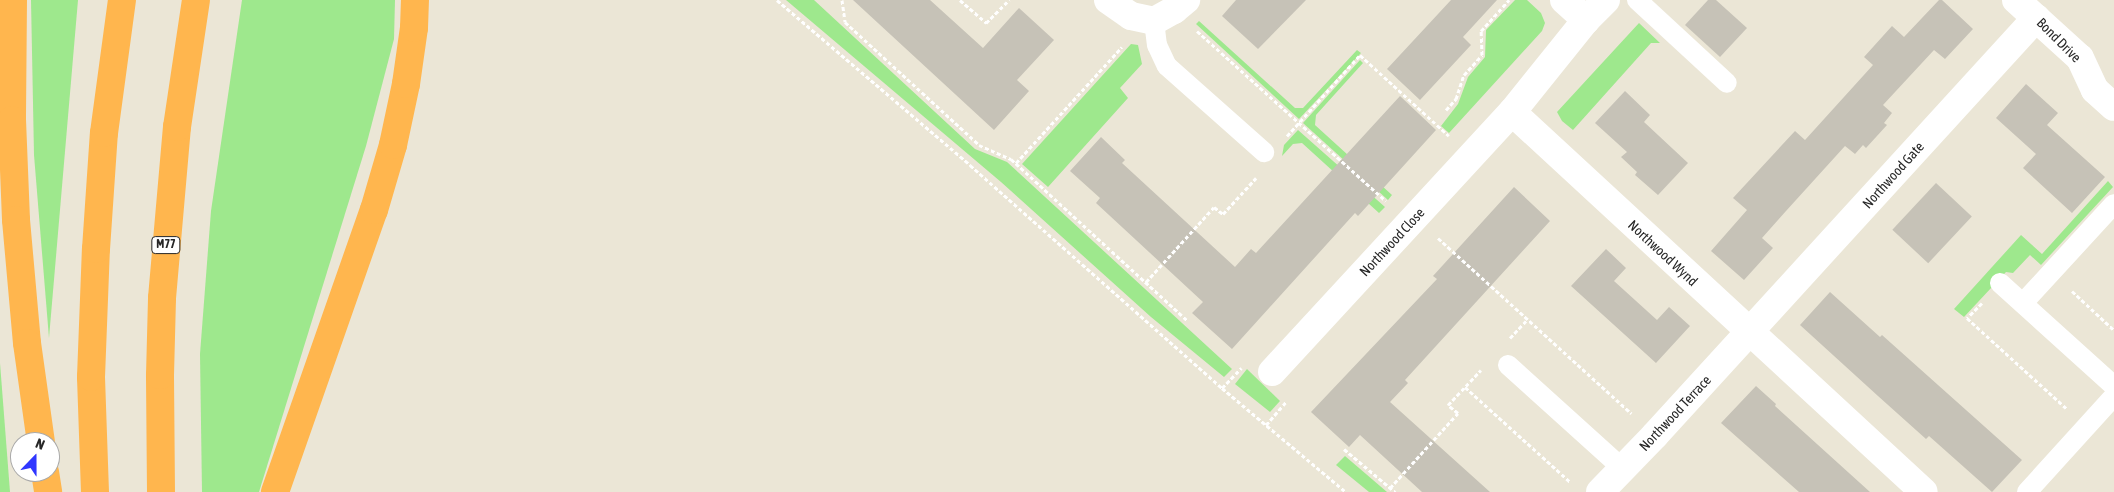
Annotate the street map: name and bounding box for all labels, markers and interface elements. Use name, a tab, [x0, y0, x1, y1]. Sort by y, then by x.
street label: Bond Drive	[2033, 14, 2085, 66]
street label: Northwood Gate	[1859, 138, 1927, 212]
street label: Northwood Close	[1356, 204, 1428, 280]
street label: Northwood Wynd	[1625, 217, 1701, 289]
road number: M77	[151, 236, 181, 254]
street label: Northwood Terrace	[1636, 372, 1714, 454]
north arrow	[10, 432, 60, 482]
text: N	[33, 435, 47, 453]

